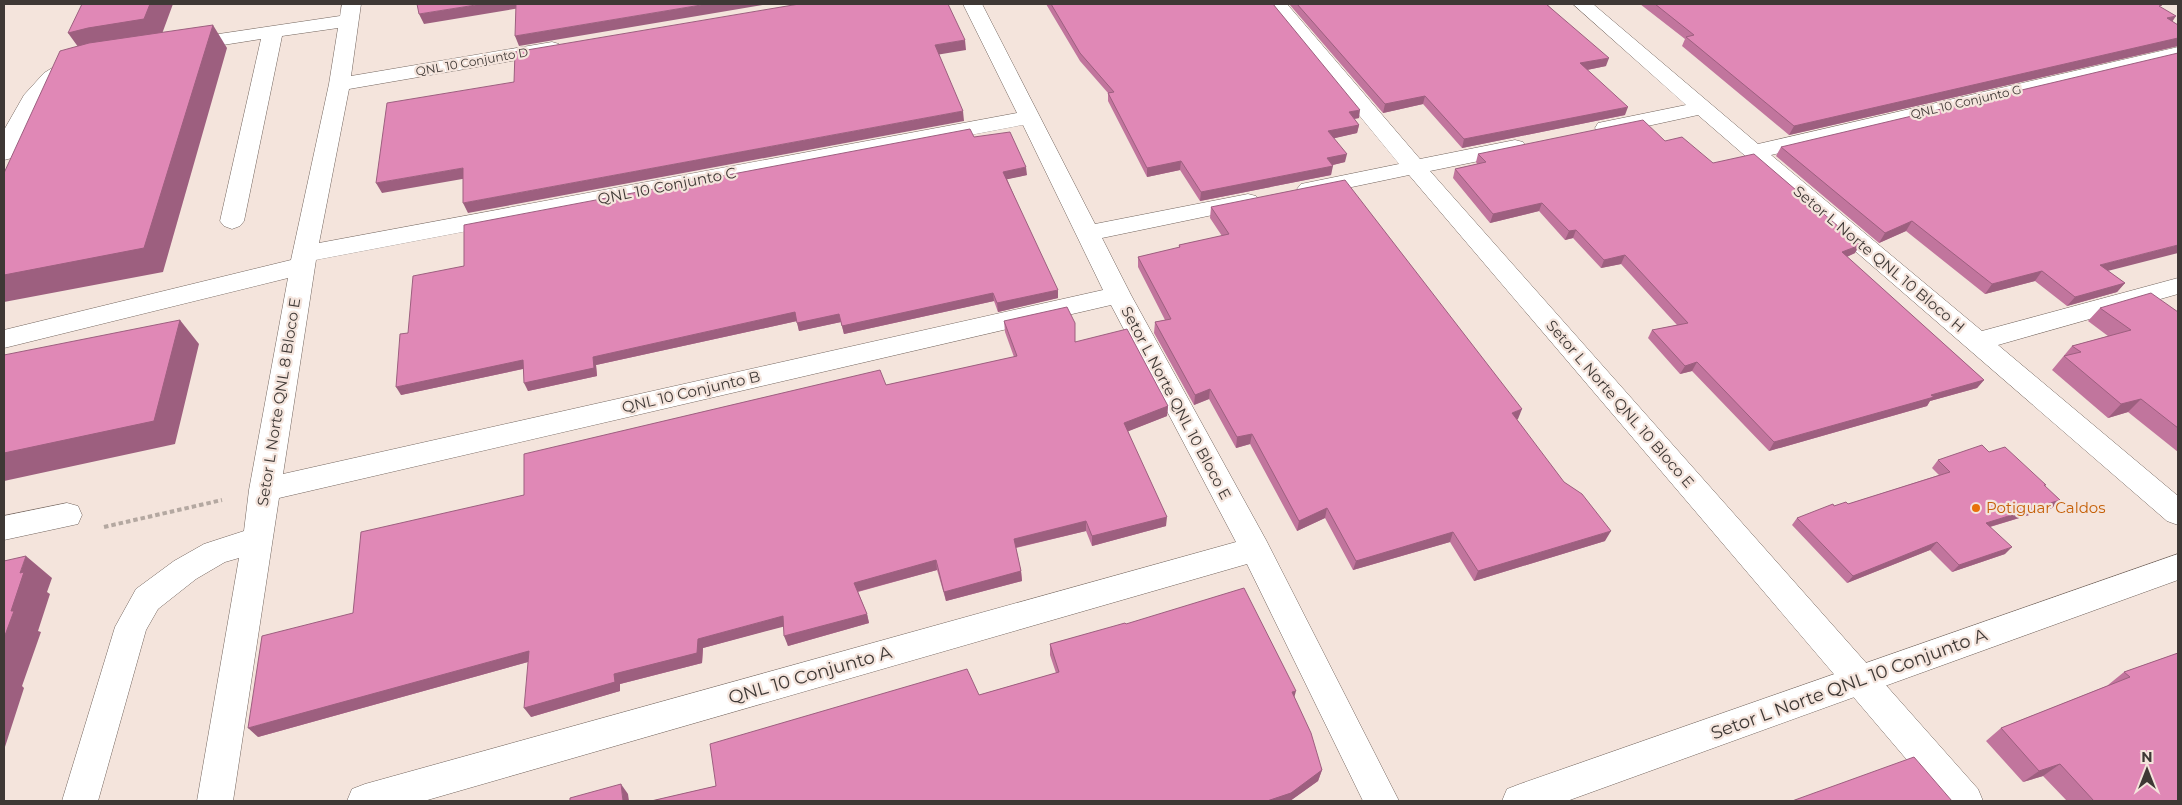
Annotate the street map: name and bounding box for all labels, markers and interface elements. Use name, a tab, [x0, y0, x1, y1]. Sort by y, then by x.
street label: QNL 10 Conjunto D	[414, 44, 529, 79]
street label: QNL 10 Conjunto G	[1909, 81, 2023, 122]
street label: QNL 10 Conjunto C	[596, 163, 738, 208]
street label: Setor L Norte QNL 10 Bloco H	[1790, 181, 1969, 336]
street label: Setor L Norte QNL 8 Bloco E	[253, 297, 304, 507]
street label: Setor L Norte QNL 10 Bloco E	[1117, 303, 1236, 503]
street label: Setor L Norte QNL 10 Bloco E	[1542, 316, 1698, 491]
street label: QNL 10 Conjunto B	[620, 366, 762, 417]
place label: Potiguar Caldos	[1986, 498, 2106, 517]
marker: Potiguar Caldos	[1970, 502, 1982, 514]
street label: Setor L Norte QNL 10 Conjunto A	[1708, 624, 1990, 744]
street label: QNL 10 Conjunto A	[726, 641, 894, 709]
north arrow	[2122, 745, 2172, 795]
text: N	[2141, 748, 2153, 766]

